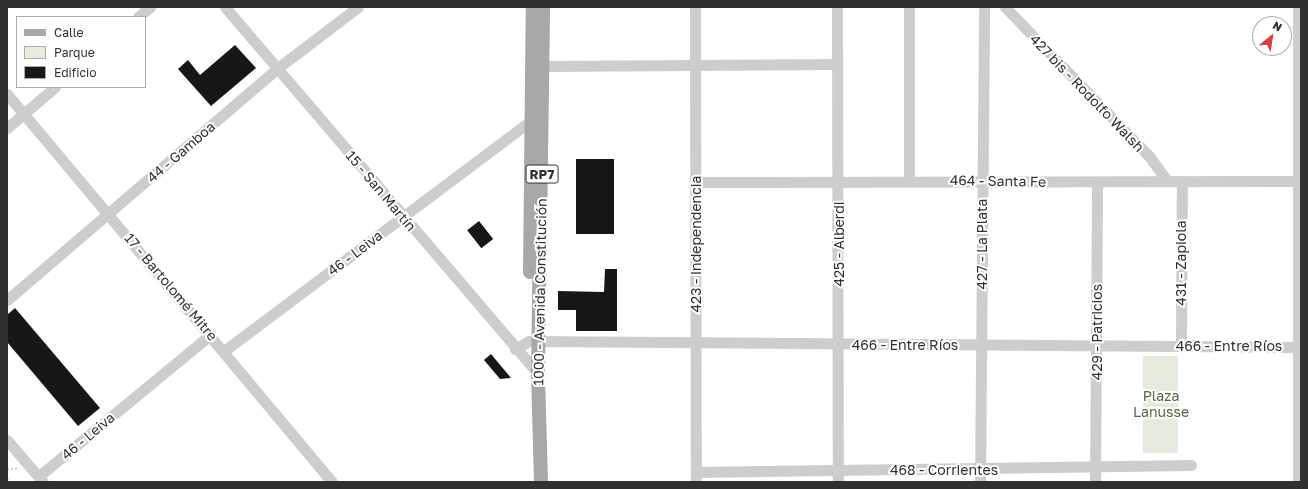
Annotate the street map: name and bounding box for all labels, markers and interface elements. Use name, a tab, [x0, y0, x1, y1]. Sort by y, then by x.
legend	[16, 16, 146, 88]
north arrow	[1252, 16, 1292, 56]
text: N	[1271, 18, 1285, 34]
text: Calle	[54, 25, 83, 40]
street label: 427 bis - Rodolfo Walsh	[1026, 31, 1148, 155]
text: Parque	[54, 45, 95, 60]
text: Edificio	[54, 65, 96, 80]
street label: 44 - Gamboa	[144, 118, 218, 186]
street label: 15 - San Martín	[342, 147, 420, 235]
road number: RP7	[525, 163, 559, 185]
street label: 464 - Santa Fe	[950, 172, 1046, 190]
street label: 423 - Independencia	[688, 176, 704, 312]
street label: 1000 - Avenida Constitución	[530, 198, 550, 386]
street label: 427 - La Plata	[974, 199, 990, 289]
street label: 425 - Alberdi	[831, 201, 847, 287]
street label: 431 - Zapiola	[1173, 220, 1189, 306]
street label: 46 - Leiva	[324, 227, 386, 279]
street label: 17 - Bartolomé Mitre	[121, 230, 221, 344]
street label: 429 - Patricios	[1089, 284, 1105, 380]
street label: 466 - Entre Ríos	[852, 337, 958, 353]
street label: 466 - Entre Ríos	[1176, 338, 1282, 354]
park label: Plaza Lanusse	[1133, 388, 1189, 420]
street label: 46 - Leiva	[58, 409, 118, 463]
street label: 468 - Corrientes	[890, 462, 998, 478]

